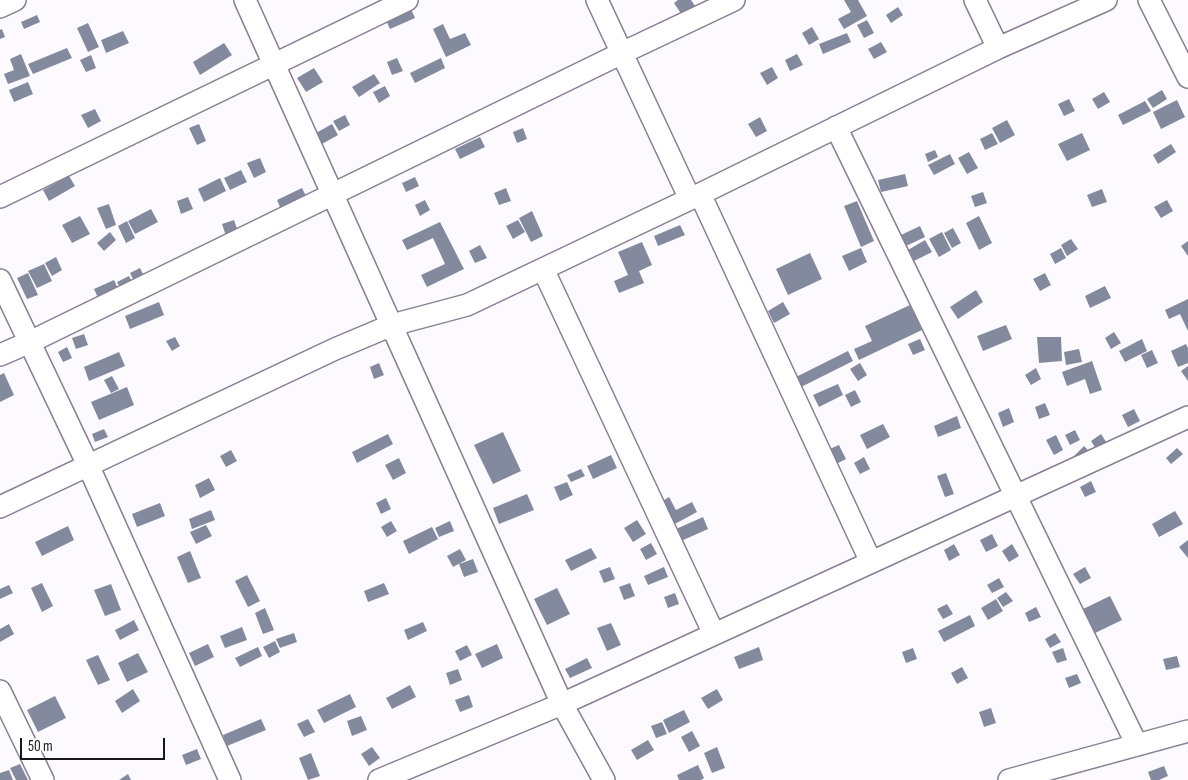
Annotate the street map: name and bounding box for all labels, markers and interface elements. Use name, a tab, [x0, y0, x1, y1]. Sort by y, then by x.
scale bar	[22, 728, 168, 760]
text: 50 m	[28, 737, 53, 756]

